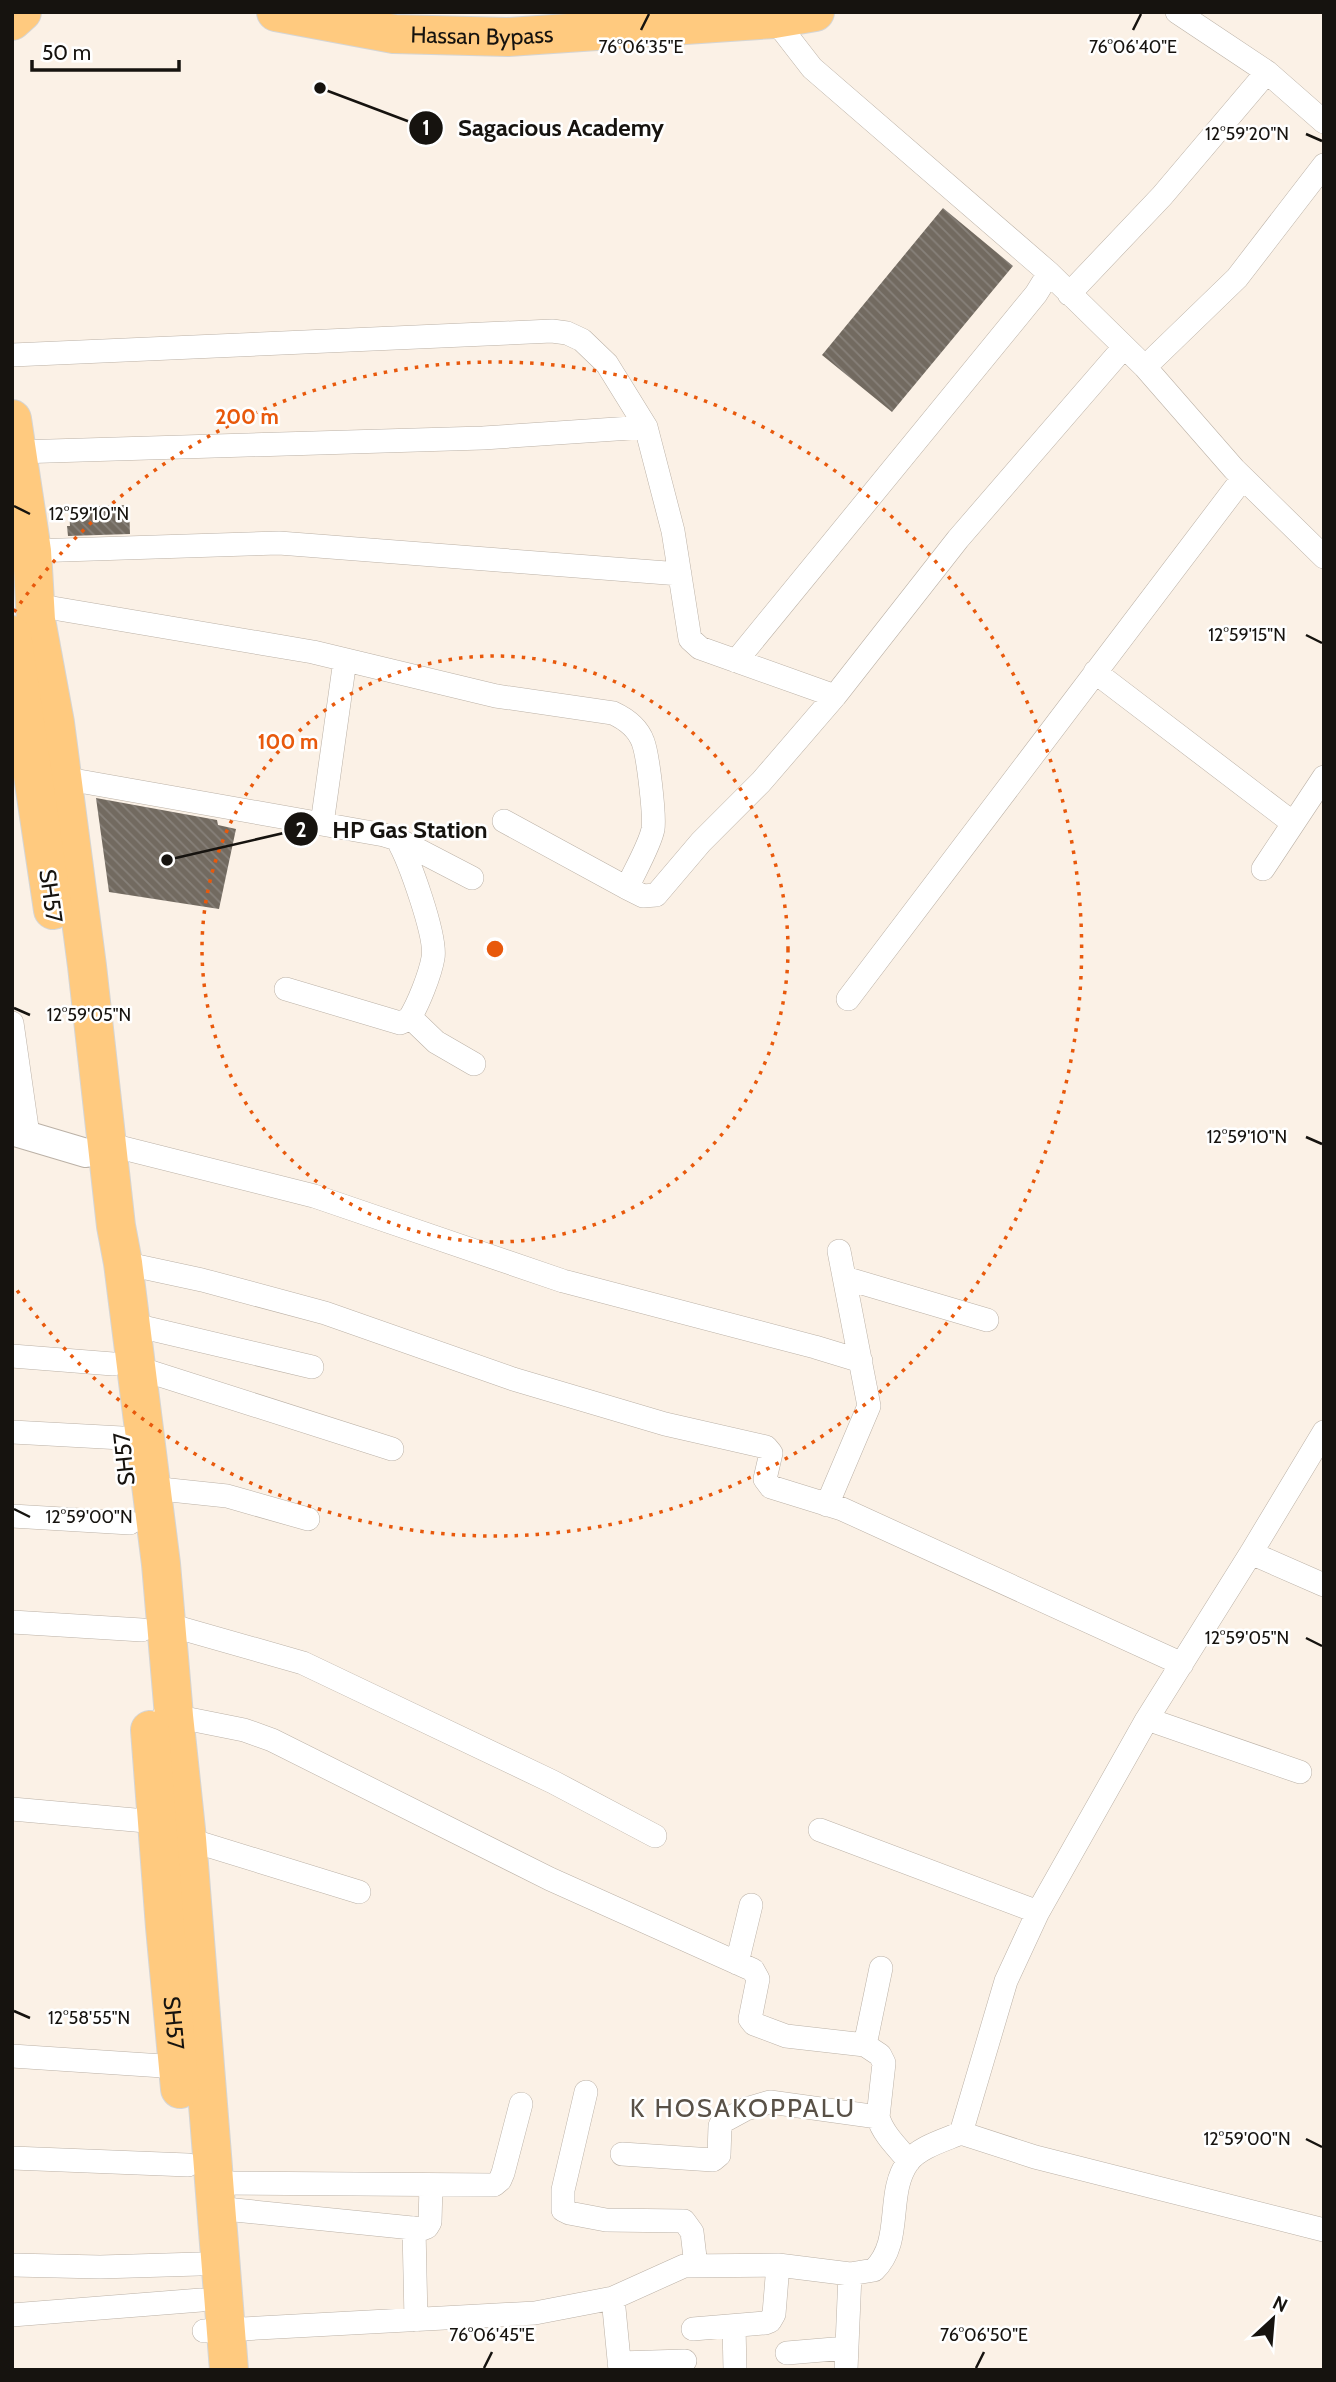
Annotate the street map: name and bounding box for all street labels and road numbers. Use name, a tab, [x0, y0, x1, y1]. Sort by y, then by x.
street label: Hassan Bypass	[410, 20, 554, 51]
street label: SH57	[33, 867, 69, 925]
street label: SH57	[107, 1430, 141, 1487]
street label: SH57	[157, 1995, 190, 2051]

